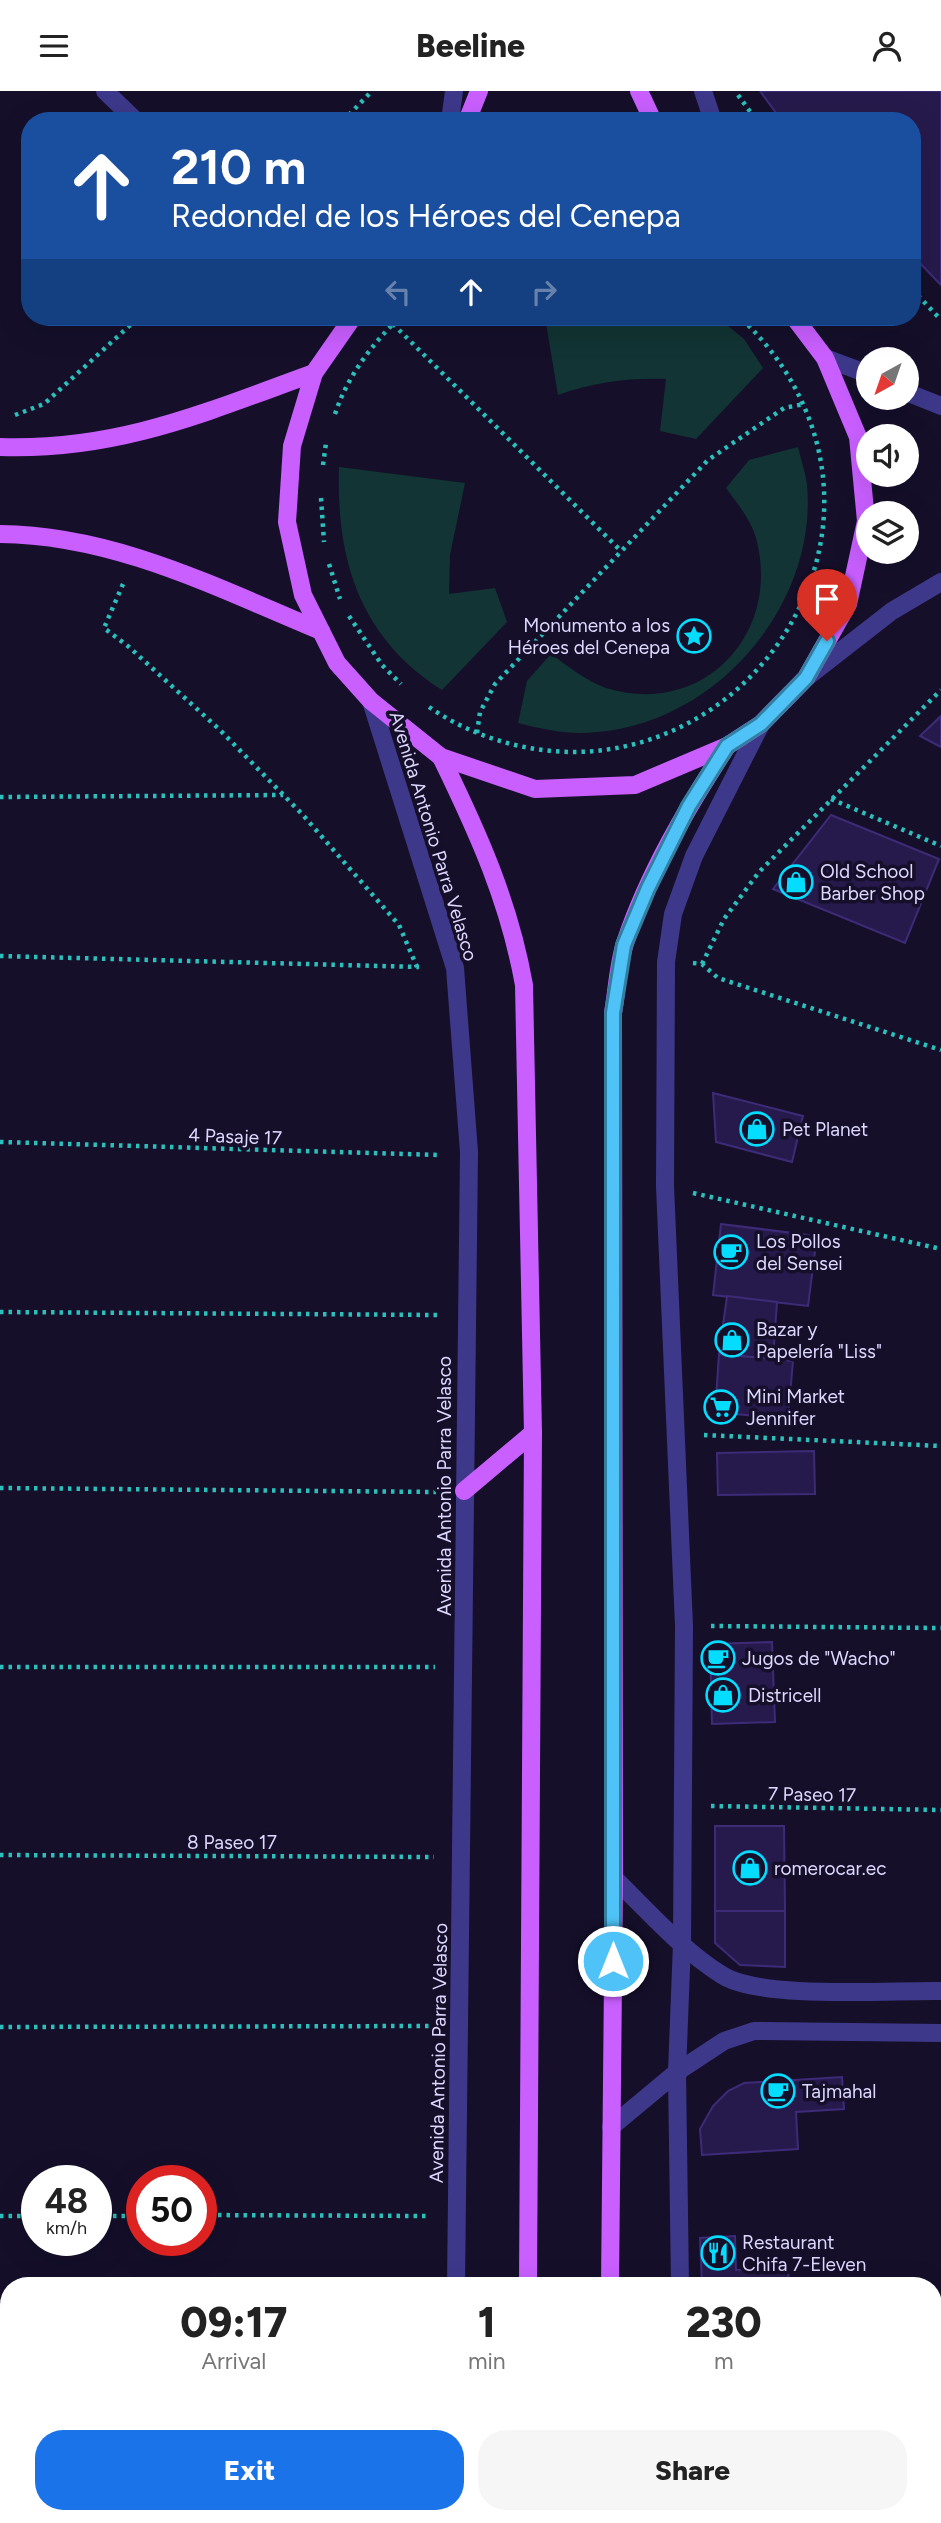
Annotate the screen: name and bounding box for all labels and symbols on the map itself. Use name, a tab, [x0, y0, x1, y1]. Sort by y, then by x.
north arrow	[856, 347, 919, 409]
pin	[797, 569, 857, 641]
place label: Monumento a los Héroes del Cenepa	[508, 614, 670, 659]
place icon: Monumento a los Héroes del Cenepa	[675, 617, 713, 655]
street label: Avenida Antonio Parra Velasco	[385, 708, 483, 964]
place label: Old School Barber Shop	[820, 860, 925, 905]
shop icon: Old School Barber Shop	[777, 863, 815, 901]
shop icon: Pet Planet	[738, 1110, 776, 1148]
place label: Pet Planet	[782, 1118, 868, 1141]
street label: 4 Pasaje 17	[188, 1123, 282, 1150]
place label: Los Pollos del Sensei	[756, 1230, 843, 1275]
cafe icon: Los Pollos del Sensei	[712, 1233, 750, 1271]
place label: Bazar y Papelería "Liss"	[756, 1318, 882, 1363]
shop icon: Bazar y Papelería "Liss"	[713, 1321, 751, 1359]
street label: Avenida Antonio Parra Velasco	[433, 1356, 456, 1616]
place label: Mini Market Jennifer	[746, 1385, 845, 1430]
supermarket icon: Mini Market Jennifer	[702, 1388, 740, 1426]
cafe icon: Jugos de "Wacho"	[699, 1639, 737, 1677]
place label: Jugos de "Wacho"	[742, 1647, 896, 1670]
shop icon: Districell	[704, 1676, 742, 1714]
place label: Districell	[748, 1684, 821, 1707]
street label: 7 Paseo 17	[768, 1782, 856, 1807]
street label: 8 Paseo 17	[187, 1831, 277, 1854]
shop icon: romerocar.ec	[731, 1849, 769, 1887]
place label: romerocar.ec	[774, 1857, 886, 1880]
street label: Avenida Antonio Parra Velasco	[425, 1923, 452, 2183]
position arrow	[576, 1924, 650, 1998]
cafe icon: Tajmahal	[759, 2072, 797, 2110]
place label: Tajmahal	[802, 2080, 876, 2103]
speed limit sign: 50	[126, 2165, 217, 2256]
place label: Restaurant Chifa 7-Eleven	[742, 2231, 866, 2276]
restaurant icon: Restaurant Chifa 7-Eleven	[699, 2234, 737, 2272]

